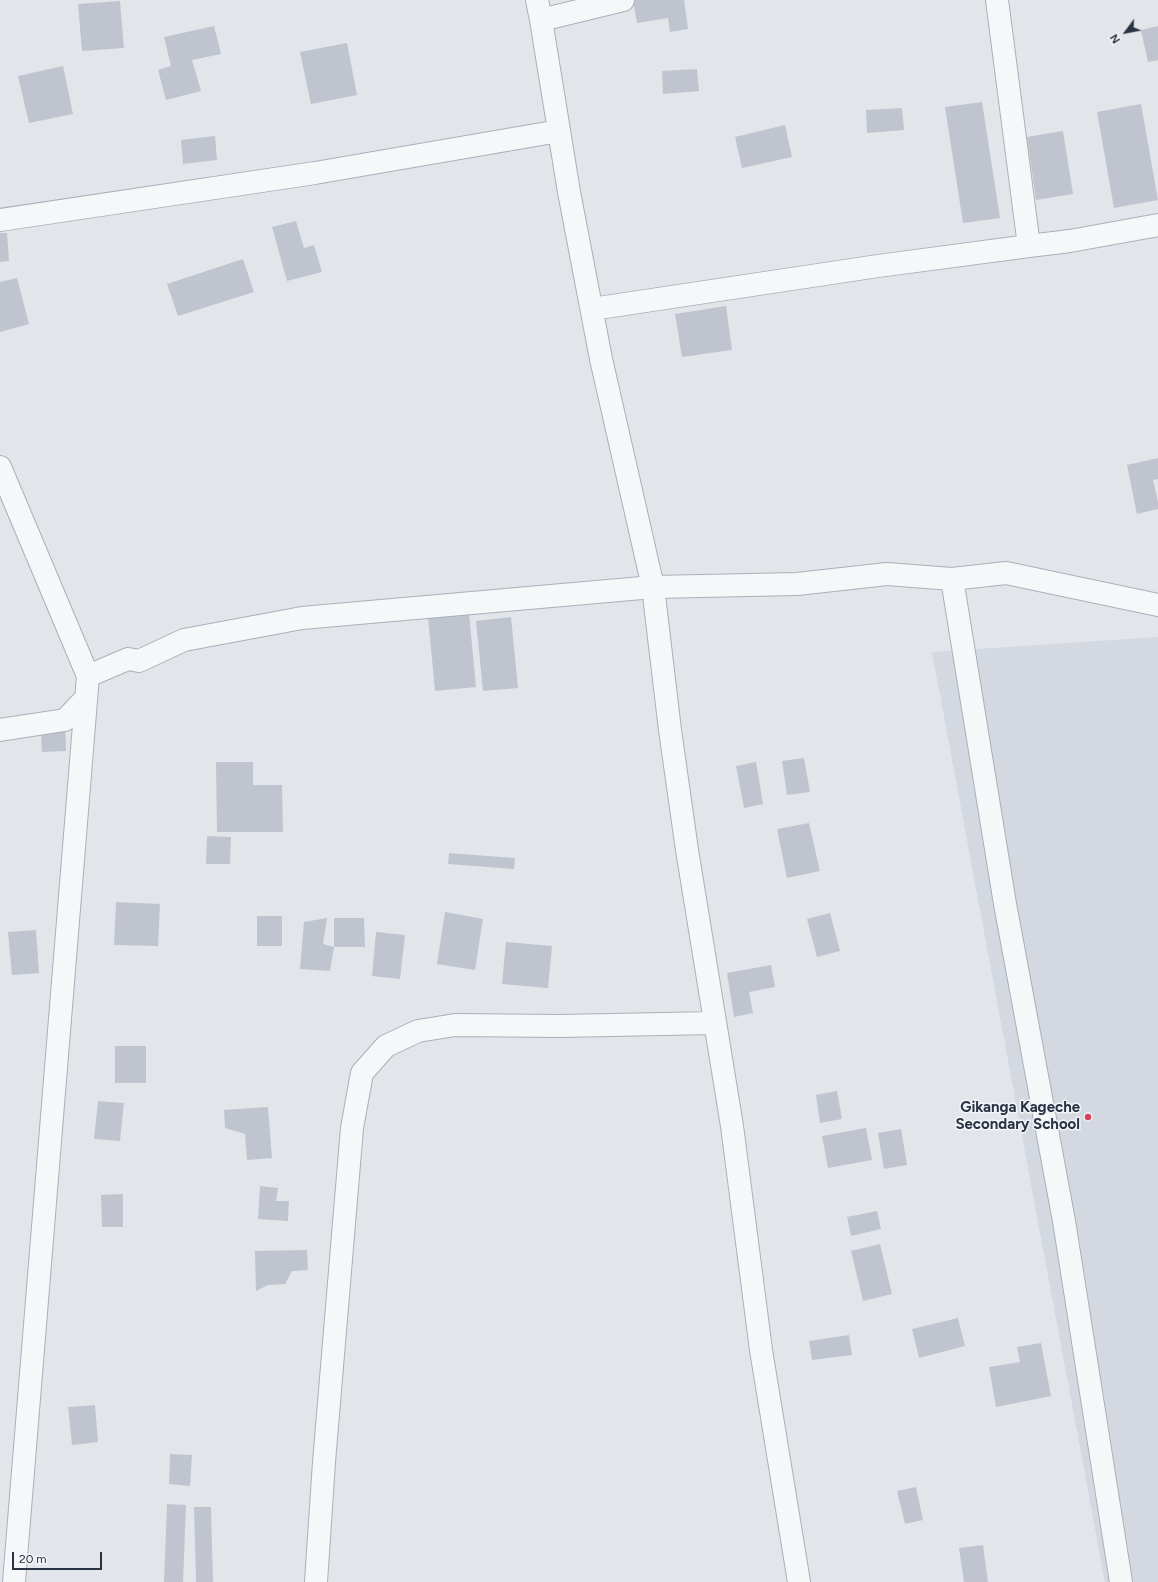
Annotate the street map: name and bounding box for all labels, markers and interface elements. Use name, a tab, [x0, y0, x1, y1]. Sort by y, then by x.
north arrow	[1106, 12, 1146, 52]
text: N	[1108, 32, 1123, 46]
place label: Gikanga Kageche Secondary School	[955, 1099, 1080, 1134]
marker: Gikanga Kageche Secondary School	[1083, 1112, 1093, 1122]
scale bar	[14, 1544, 104, 1570]
text: 20 m	[19, 1552, 47, 1566]

